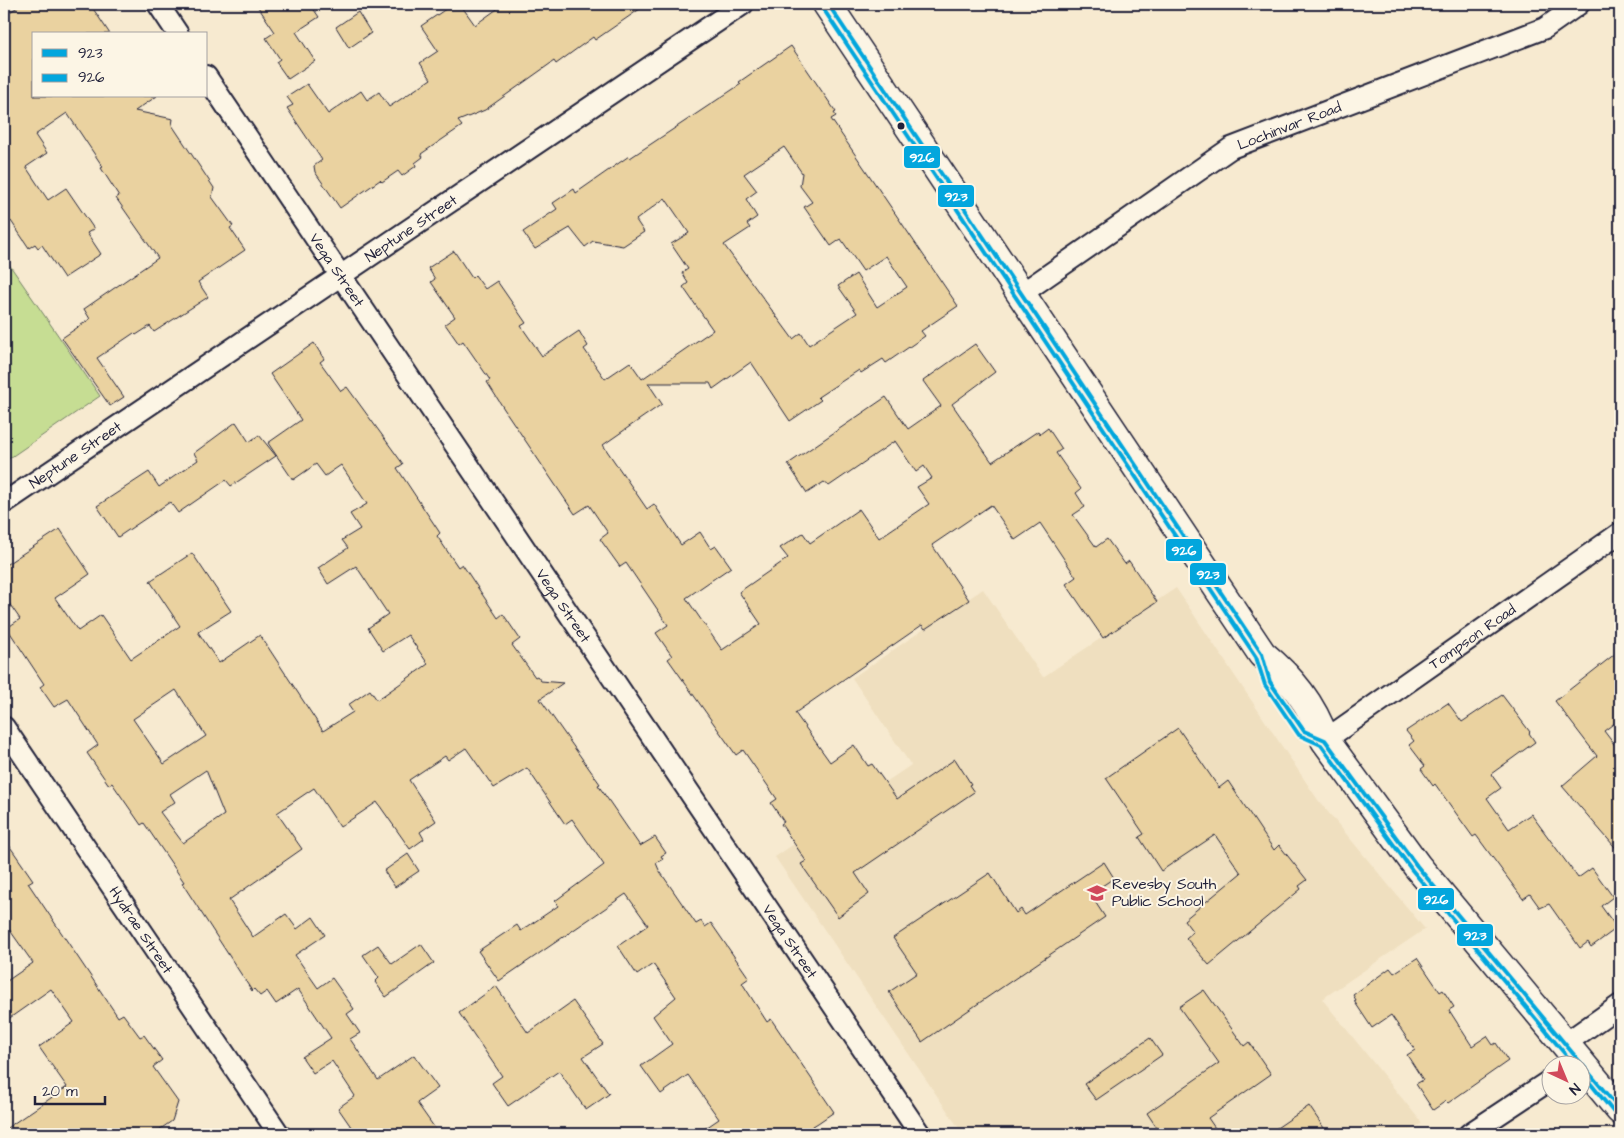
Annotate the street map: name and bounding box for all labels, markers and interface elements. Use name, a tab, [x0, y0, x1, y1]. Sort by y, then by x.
legend	[32, 32, 208, 98]
text: 923	[78, 43, 103, 64]
text: 926	[78, 67, 105, 88]
street label: Lochinvar Road	[1234, 97, 1345, 156]
unlabelled marker	[896, 121, 906, 131]
line badge: 926	[903, 145, 941, 169]
text: 926	[910, 148, 935, 168]
line badge: 923	[937, 184, 975, 208]
text: 923	[944, 187, 968, 207]
street label: Neptune Street	[361, 190, 462, 267]
street label: Vega Street	[304, 229, 369, 311]
street label: Neptune Street	[25, 416, 126, 494]
line badge: 926	[1165, 538, 1203, 562]
text: 926	[1172, 541, 1197, 561]
line badge: 923	[1189, 562, 1227, 586]
street label: Vega Street	[530, 565, 596, 647]
text: 923	[1196, 565, 1220, 585]
street label: Tompson Road	[1425, 599, 1521, 675]
place label: Revesby South Public School	[1112, 874, 1217, 912]
street label: Hydrae Street	[104, 882, 178, 978]
school or university icon: Revesby South Public School	[1086, 882, 1108, 904]
line badge: 926	[1417, 887, 1455, 911]
text: 926	[1424, 890, 1449, 910]
street label: Vega Street	[757, 900, 822, 983]
line badge: 923	[1456, 923, 1494, 947]
text: 923	[1463, 926, 1487, 946]
north arrow	[1542, 1056, 1592, 1106]
scale bar	[35, 1073, 105, 1105]
text: N	[1564, 1078, 1584, 1099]
text: 20 m	[42, 1081, 78, 1102]

